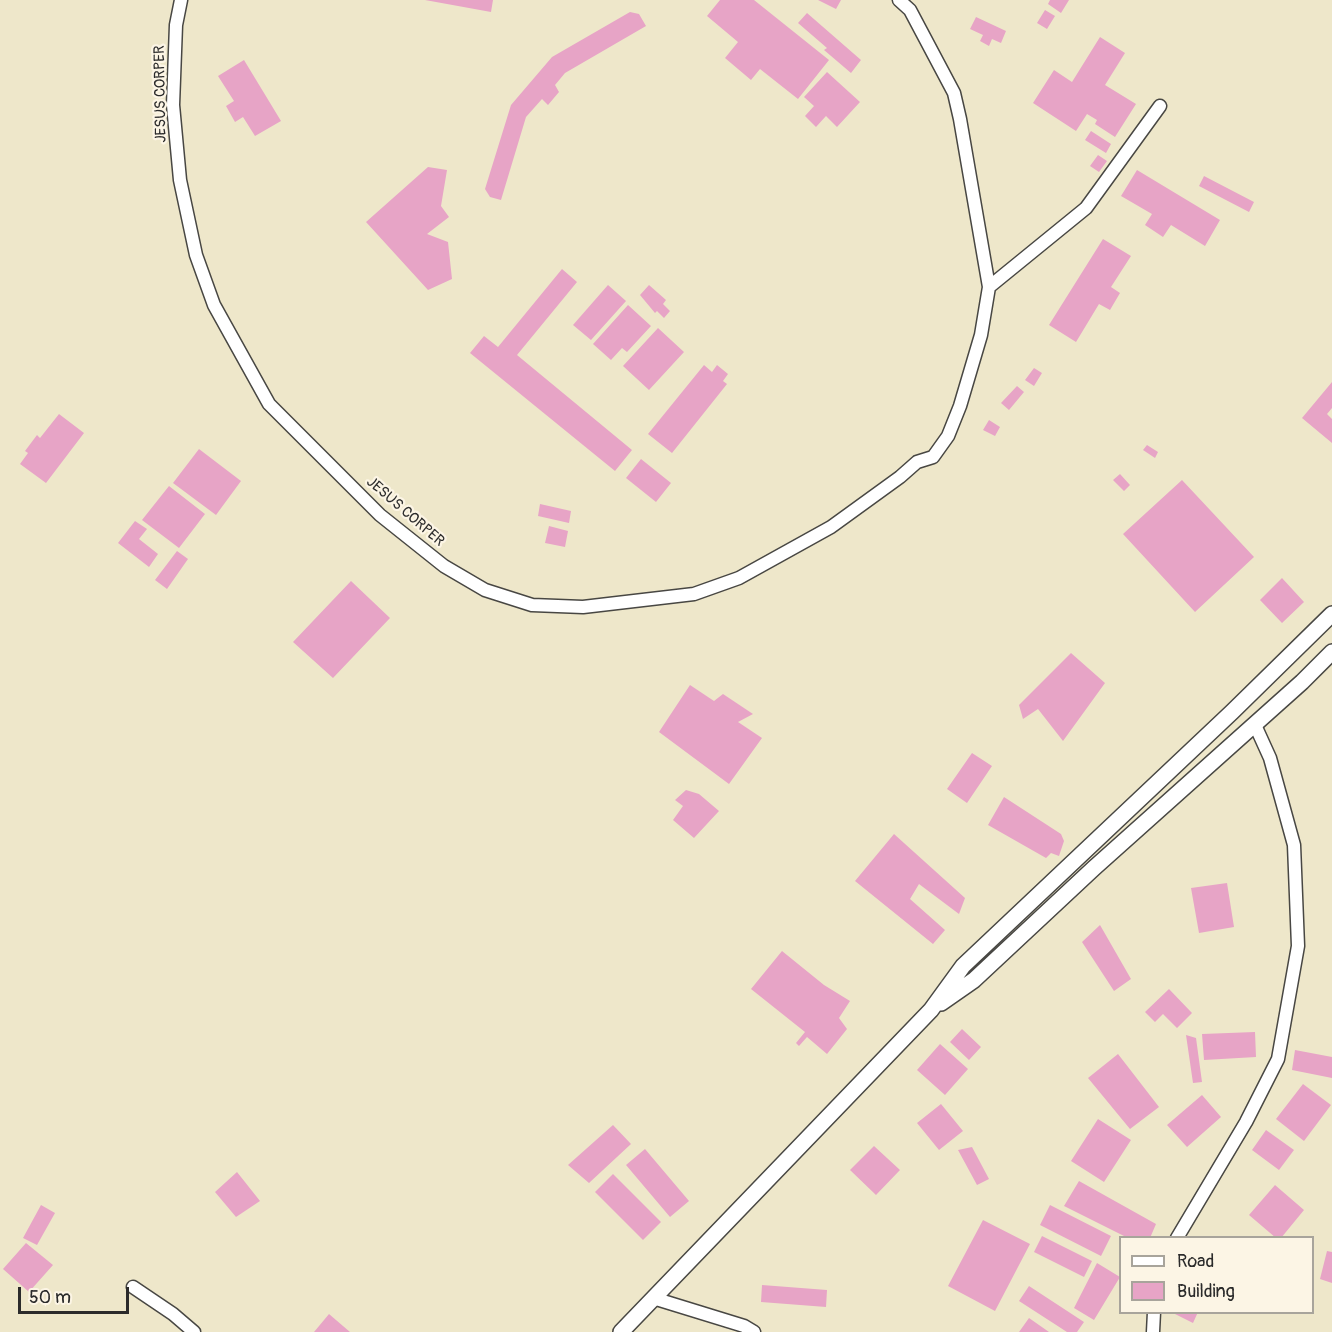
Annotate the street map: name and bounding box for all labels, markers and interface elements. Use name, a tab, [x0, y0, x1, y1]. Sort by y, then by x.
street label: JESUS CORPER	[151, 45, 171, 143]
street label: JESUS CORPER	[362, 473, 448, 551]
legend	[1119, 1236, 1314, 1314]
text: Road	[1177, 1250, 1214, 1273]
scale bar	[21, 1275, 132, 1313]
text: Building	[1177, 1280, 1235, 1303]
text: 50 m	[29, 1286, 71, 1309]

